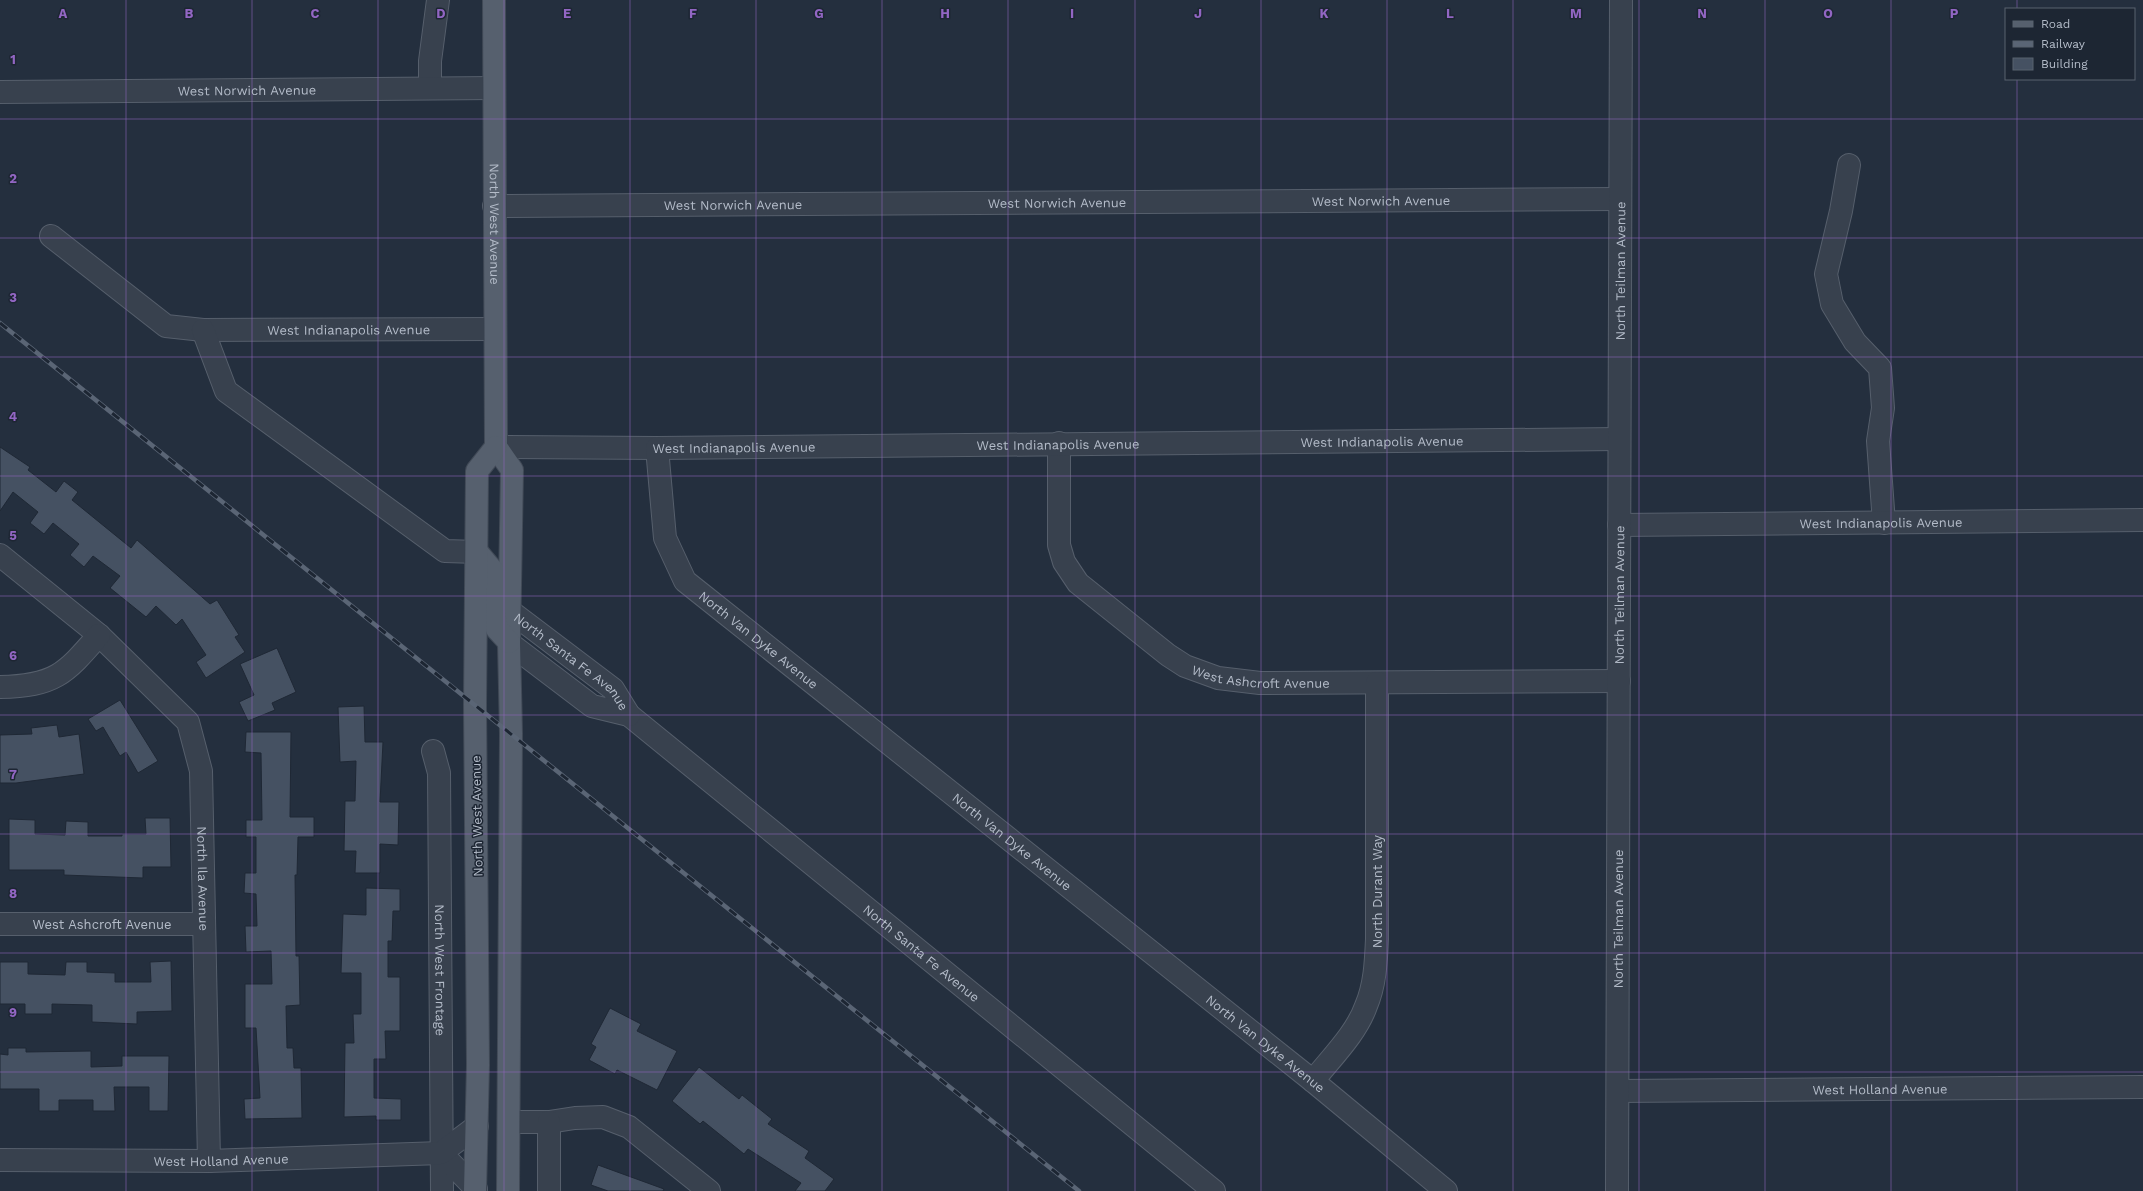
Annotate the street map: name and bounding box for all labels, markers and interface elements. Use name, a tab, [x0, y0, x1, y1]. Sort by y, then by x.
text: A	[59, 6, 68, 21]
text: B	[185, 6, 194, 21]
text: C	[311, 6, 320, 21]
text: D	[436, 6, 446, 21]
text: E	[563, 6, 571, 21]
text: F	[689, 6, 697, 21]
text: G	[814, 6, 824, 21]
text: H	[940, 6, 950, 21]
text: I	[1070, 6, 1074, 21]
text: J	[1194, 6, 1202, 21]
text: K	[1319, 6, 1329, 21]
text: L	[1446, 6, 1454, 21]
text: M	[1570, 6, 1582, 21]
text: N	[1697, 6, 1707, 21]
text: O	[1823, 6, 1833, 21]
text: P	[1950, 6, 1959, 21]
legend	[2005, 8, 2135, 80]
text: Road	[2041, 17, 2070, 31]
text: Railway	[2041, 37, 2086, 51]
text: 1	[10, 52, 16, 67]
text: Building	[2041, 57, 2088, 71]
street label: West Norwich Avenue	[178, 82, 316, 98]
street label: North West Avenue	[487, 163, 503, 285]
text: 2	[9, 171, 17, 186]
street label: West Norwich Avenue	[1312, 193, 1450, 208]
street label: West Norwich Avenue	[988, 195, 1126, 210]
street label: West Norwich Avenue	[664, 197, 802, 212]
street label: North Teilman Avenue	[1612, 201, 1628, 341]
text: 3	[9, 290, 17, 305]
street label: West Indianapolis Avenue	[267, 322, 430, 337]
text: 4	[9, 409, 18, 424]
street label: West Indianapolis Avenue	[1300, 433, 1463, 449]
street label: West Indianapolis Avenue	[976, 436, 1139, 453]
street label: West Indianapolis Avenue	[653, 439, 815, 456]
street label: West Indianapolis Avenue	[1799, 514, 1962, 531]
street label: North Teilman Avenue	[1611, 525, 1627, 665]
text: 5	[9, 528, 17, 543]
street label: North Van Dyke Avenue	[696, 588, 821, 692]
street label: North Santa Fe Avenue	[511, 609, 632, 713]
text: 6	[9, 648, 17, 663]
street label: West Ashcroft Avenue	[1190, 662, 1330, 691]
street label: North West Avenue	[468, 755, 486, 877]
text: 7	[9, 767, 17, 782]
street label: North Van Dyke Avenue	[950, 790, 1075, 893]
street label: North Ila Avenue	[195, 826, 212, 931]
street label: North Durant Way	[1369, 835, 1385, 949]
street label: North Teilman Avenue	[1610, 849, 1626, 989]
text: 8	[9, 886, 17, 901]
street label: North Santa Fe Avenue	[861, 901, 983, 1005]
street label: North West Frontage	[432, 904, 448, 1036]
street label: West Ashcroft Avenue	[32, 917, 172, 932]
street label: North Van Dyke Avenue	[1203, 991, 1328, 1095]
text: 9	[9, 1005, 17, 1020]
street label: West Holland Avenue	[1812, 1081, 1948, 1097]
street label: West Holland Avenue	[153, 1151, 289, 1169]

